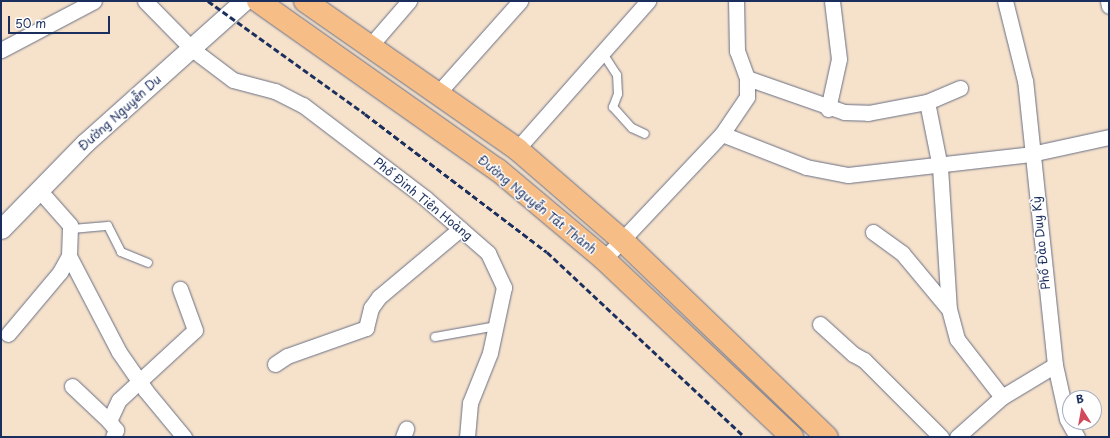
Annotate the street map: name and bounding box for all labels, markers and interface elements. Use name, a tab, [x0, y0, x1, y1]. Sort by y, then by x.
scale bar	[10, 8, 112, 34]
text: 50 m	[15, 14, 46, 32]
street label: Đường Nguyễn Du	[76, 72, 164, 154]
street label: Đường Nguyễn Tất Thành	[474, 152, 600, 258]
street label: Phố Đinh Tiên Hoàng	[371, 155, 475, 243]
street label: Phố Đào Duy Kỳ	[1029, 195, 1053, 291]
north arrow	[1062, 390, 1102, 430]
text: B	[1074, 390, 1085, 408]

